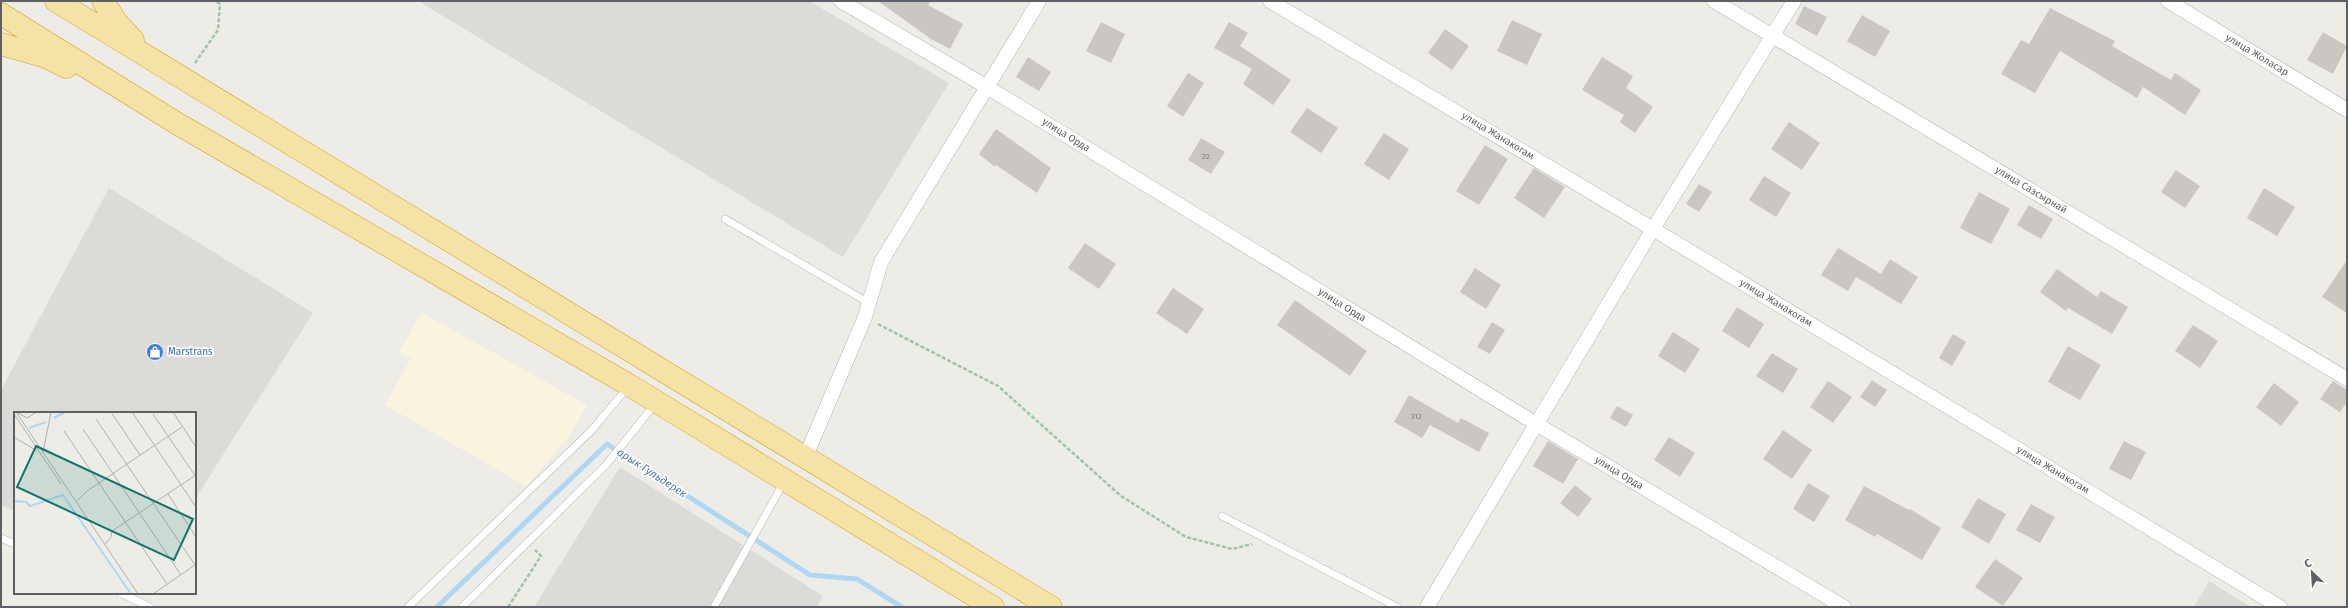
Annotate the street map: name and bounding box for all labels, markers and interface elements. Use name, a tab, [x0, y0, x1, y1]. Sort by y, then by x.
street label: улица Жоласар	[2223, 31, 2291, 79]
street label: улица Жанакогам	[1460, 110, 1537, 163]
street label: улица Орда	[1040, 116, 1092, 154]
house number: 22	[1202, 152, 1210, 161]
street label: улица Сазсырнай	[1993, 164, 2069, 216]
street label: улица Жанакогам	[1738, 277, 1815, 330]
street label: улица Орда	[1316, 286, 1368, 324]
shop icon: Marstrans	[145, 342, 165, 362]
place label: Marstrans	[168, 346, 213, 358]
inset map	[14, 412, 196, 594]
house number: 312	[1410, 412, 1422, 421]
street label: улица Жанакогам	[2015, 444, 2092, 497]
water label: арык Гульдерек	[615, 446, 690, 501]
street label: улица Орда	[1593, 454, 1645, 492]
north arrow	[2292, 552, 2332, 592]
text: С	[2302, 556, 2314, 571]

